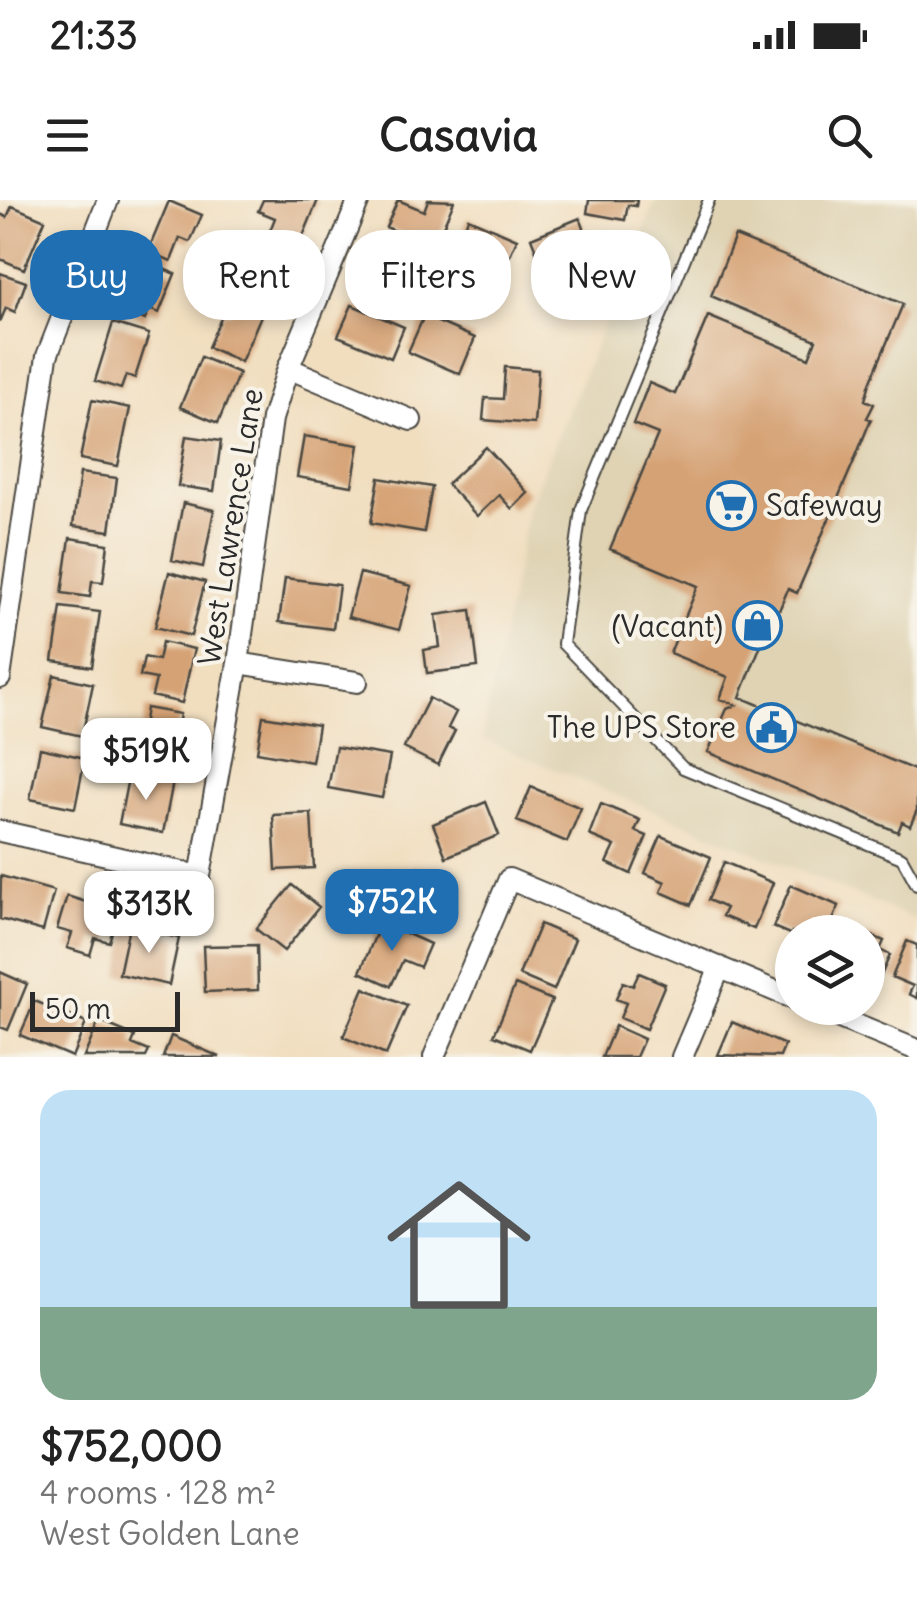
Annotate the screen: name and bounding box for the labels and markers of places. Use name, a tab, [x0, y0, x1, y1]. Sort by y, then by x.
supermarket icon: Safeway	[705, 479, 757, 531]
place label: Safeway	[766, 486, 883, 524]
shop icon: (Vacant)	[732, 600, 784, 652]
place label: (Vacant)	[611, 607, 723, 645]
public building icon: The UPS Store	[745, 701, 797, 753]
place label: The UPS Store	[547, 708, 736, 746]
pin: $519K	[76, 718, 216, 803]
pin: $752K	[322, 869, 462, 954]
pin: $313K	[79, 871, 219, 956]

